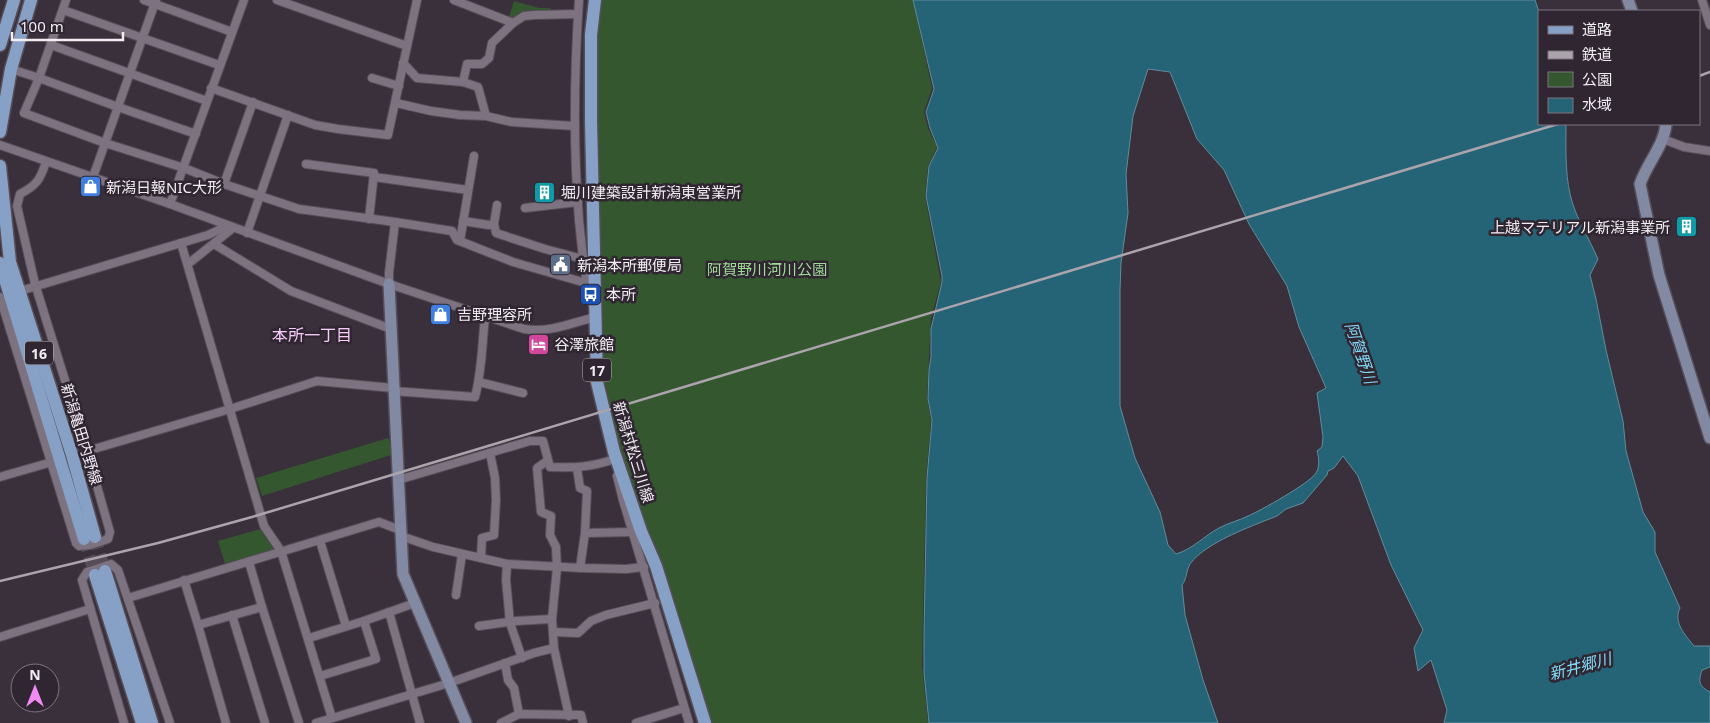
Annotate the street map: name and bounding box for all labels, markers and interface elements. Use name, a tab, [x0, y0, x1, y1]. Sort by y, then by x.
scale bar	[12, 10, 124, 42]
legend	[1538, 10, 1700, 125]
text: 100 m	[20, 16, 64, 36]
text: 道路	[1582, 19, 1612, 39]
text: 鉄道	[1582, 44, 1612, 64]
text: 公園	[1582, 69, 1612, 89]
text: 水域	[1582, 94, 1612, 114]
shop icon: 新潟日報NIC大形	[78, 175, 102, 199]
place label: 新潟日報NIC大形	[106, 177, 222, 197]
building icon: 堀川建築設計新潟東営業所	[533, 180, 557, 204]
place label: 堀川建築設計新潟東営業所	[561, 182, 741, 202]
building icon: 上越マテリアル新潟事業所	[1674, 215, 1698, 239]
place label: 上越マテリアル新潟事業所	[1490, 217, 1670, 237]
public building icon: 新潟本所郵便局	[549, 253, 573, 277]
place label: 新潟本所郵便局	[577, 255, 682, 275]
park label: 阿賀野川河川公園	[707, 259, 827, 279]
bus stop icon: 本所	[578, 282, 602, 306]
place label: 本所	[606, 284, 636, 304]
shop icon: 吉野理容所	[429, 302, 453, 326]
place label: 吉野理容所	[457, 304, 532, 324]
water label: 阿賀野川	[1340, 319, 1382, 389]
district label: 本所一丁目	[272, 324, 352, 346]
hotel icon: 谷澤旅館	[526, 332, 550, 356]
place label: 谷澤旅館	[554, 334, 614, 354]
road number: 16	[25, 342, 53, 364]
road number: 17	[583, 358, 611, 382]
street label: 新潟亀田内野線	[57, 381, 107, 487]
street label: 新潟村松三川線	[609, 399, 659, 505]
water label: 新井郷川	[1546, 647, 1616, 685]
north arrow	[10, 663, 60, 713]
text: N	[29, 665, 41, 684]

